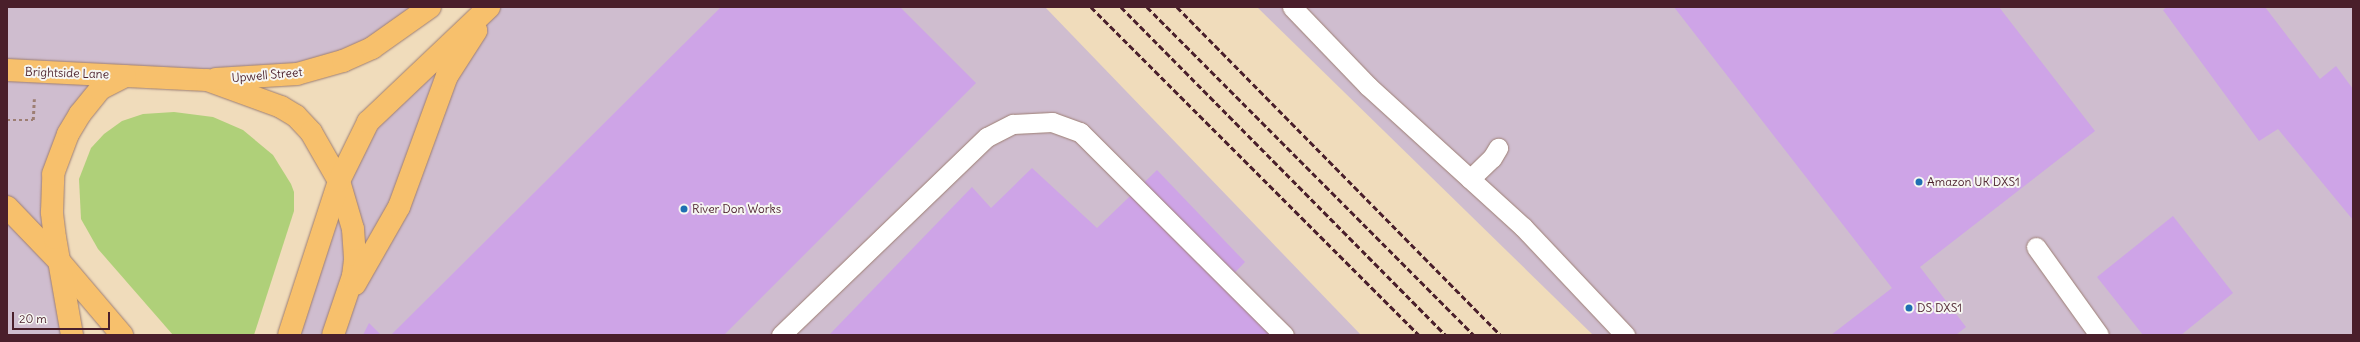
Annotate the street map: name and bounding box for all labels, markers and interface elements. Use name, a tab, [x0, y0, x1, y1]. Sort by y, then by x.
street label: Brightside Lane	[25, 64, 109, 82]
street label: Upwell Street	[231, 65, 303, 85]
place label: Amazon UK DXS1	[1927, 175, 2020, 189]
marker: Amazon UK DXS1	[1914, 177, 1924, 187]
place label: River Don Works	[692, 202, 781, 216]
marker: River Don Works	[679, 204, 689, 214]
place label: DS DXS1	[1917, 301, 1962, 315]
marker: DS DXS1	[1904, 303, 1914, 313]
scale bar	[14, 304, 112, 330]
text: 20 m	[19, 311, 47, 326]

